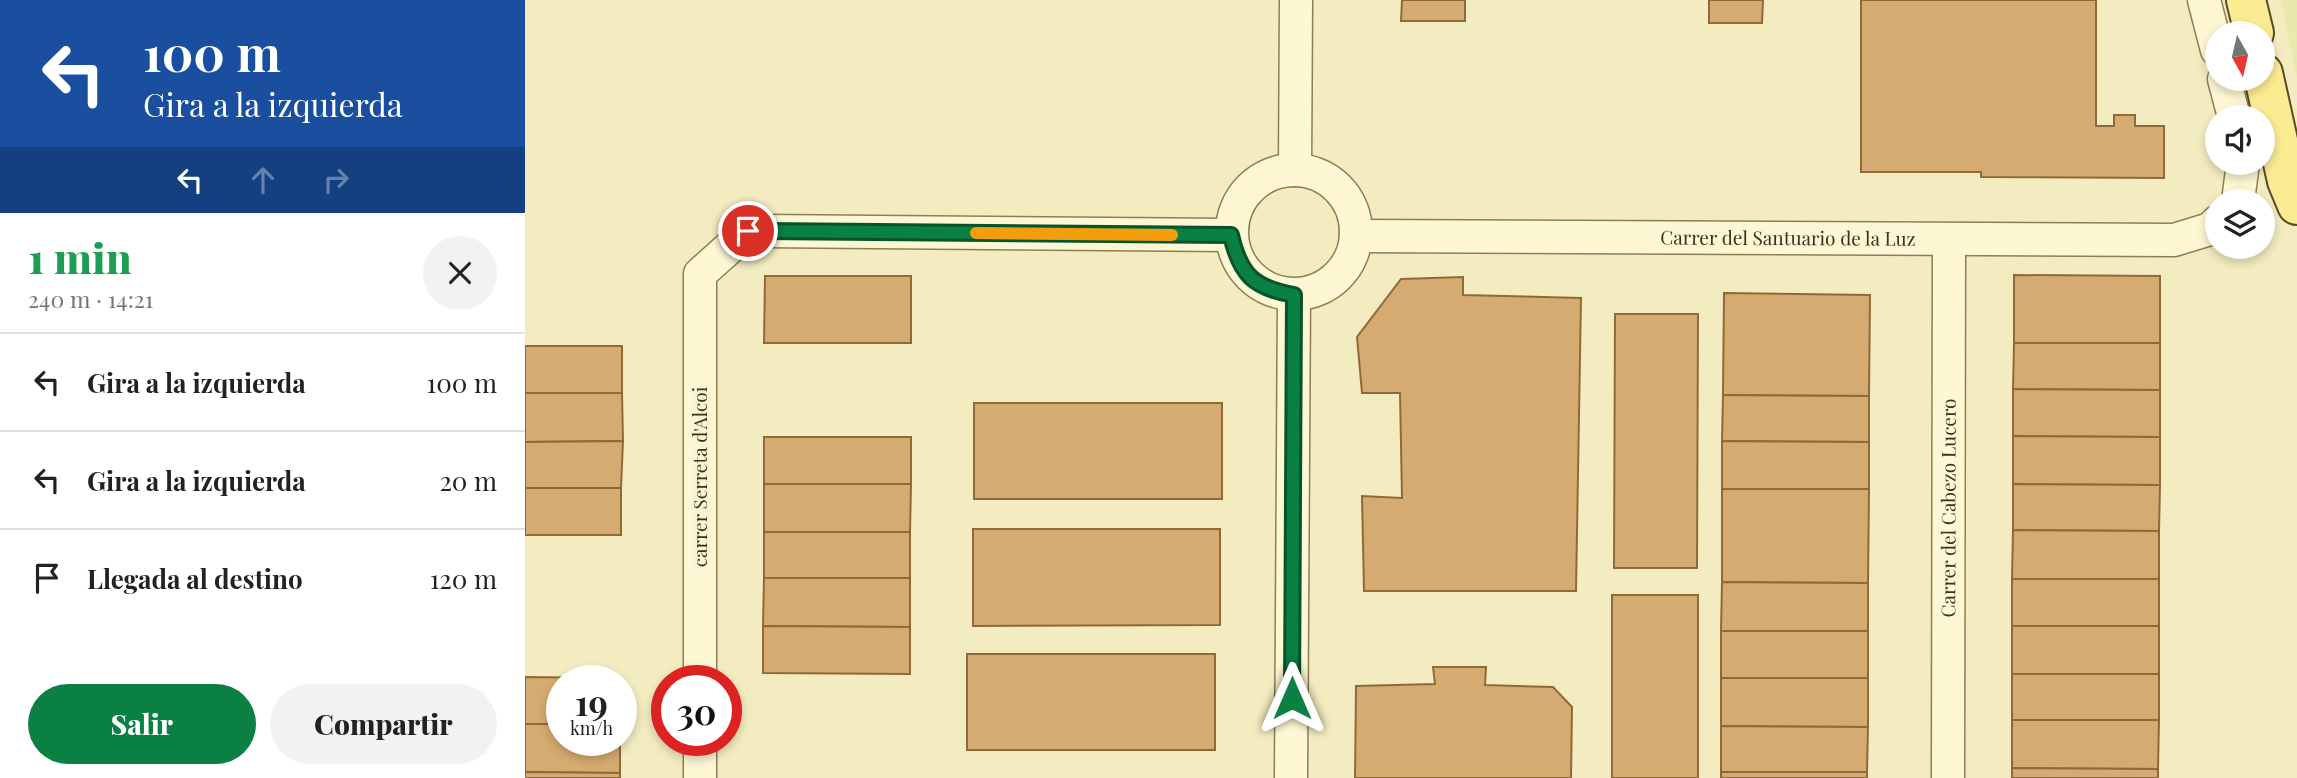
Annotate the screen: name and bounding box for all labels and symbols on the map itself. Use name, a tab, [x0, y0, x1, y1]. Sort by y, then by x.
north arrow	[2205, 21, 2275, 91]
pin	[718, 201, 778, 261]
street label: Carrer del Santuario de la Luz	[1660, 223, 1916, 251]
street label: carrer Serreta d'Alcoi	[686, 386, 712, 567]
street label: Carrer del Cabezo Lucero	[1934, 398, 1961, 618]
position arrow	[1255, 661, 1329, 735]
speed limit sign: 30	[651, 665, 742, 756]

